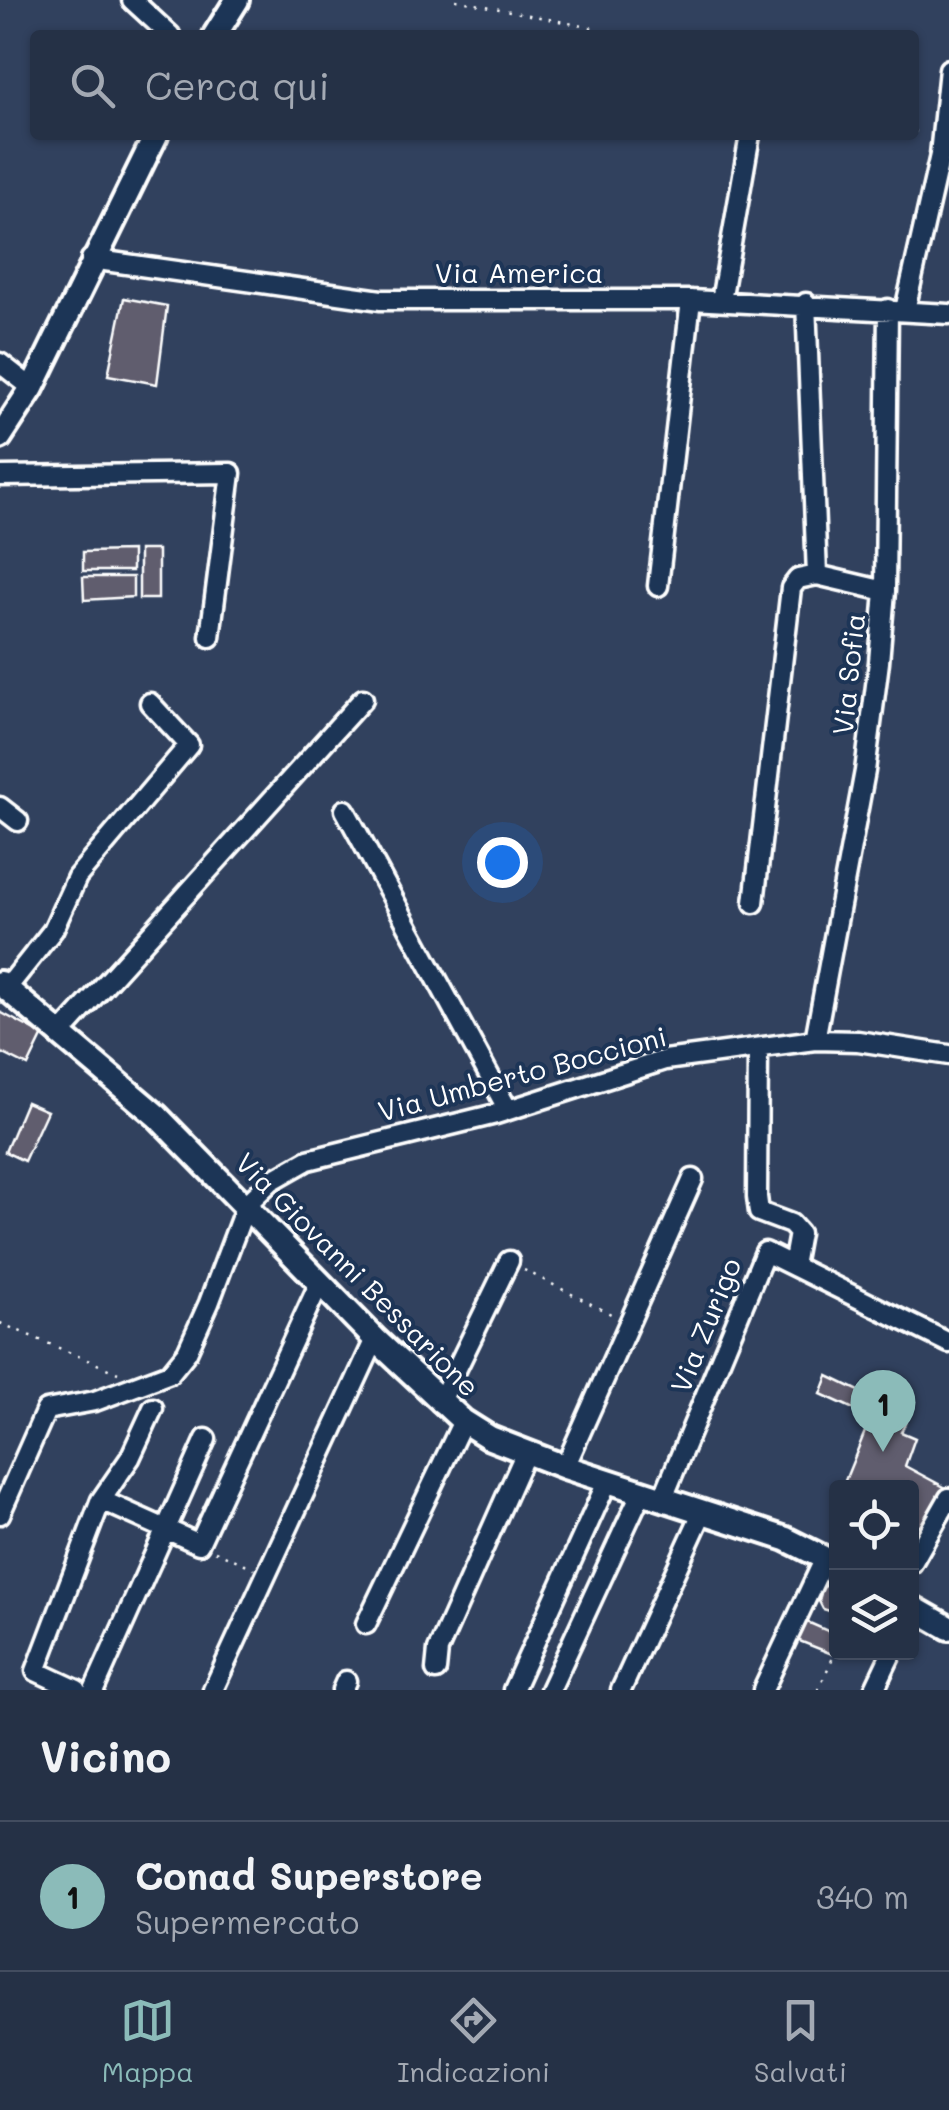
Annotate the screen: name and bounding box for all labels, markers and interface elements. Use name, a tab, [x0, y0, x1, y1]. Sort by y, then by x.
search box	[30, 30, 919, 140]
icon: search	[65, 58, 120, 113]
text: Cerca qui	[145, 60, 330, 110]
street label: Via America	[435, 254, 603, 290]
street label: Via Sofia	[824, 611, 872, 737]
your location	[477, 837, 528, 888]
street label: Via Umberto Boccioni	[374, 1017, 670, 1129]
street label: Via Giovanni Bessarione	[228, 1144, 488, 1404]
street label: Via Zurigo	[662, 1252, 748, 1398]
pin: 1	[850, 1370, 916, 1452]
map controls	[829, 1480, 919, 1660]
button: locate	[829, 1480, 919, 1570]
button: layers	[829, 1570, 919, 1660]
text: Vicino	[40, 1728, 171, 1783]
text: Conad Superstore	[135, 1850, 483, 1900]
text: 1	[65, 1875, 80, 1917]
text: 340 m	[816, 1875, 909, 1917]
text: Supermercato	[135, 1900, 359, 1942]
tab: Mappa	[102, 1993, 194, 2089]
tab: Indicazioni	[397, 1993, 550, 2089]
tab: Salvati	[754, 1993, 847, 2089]

